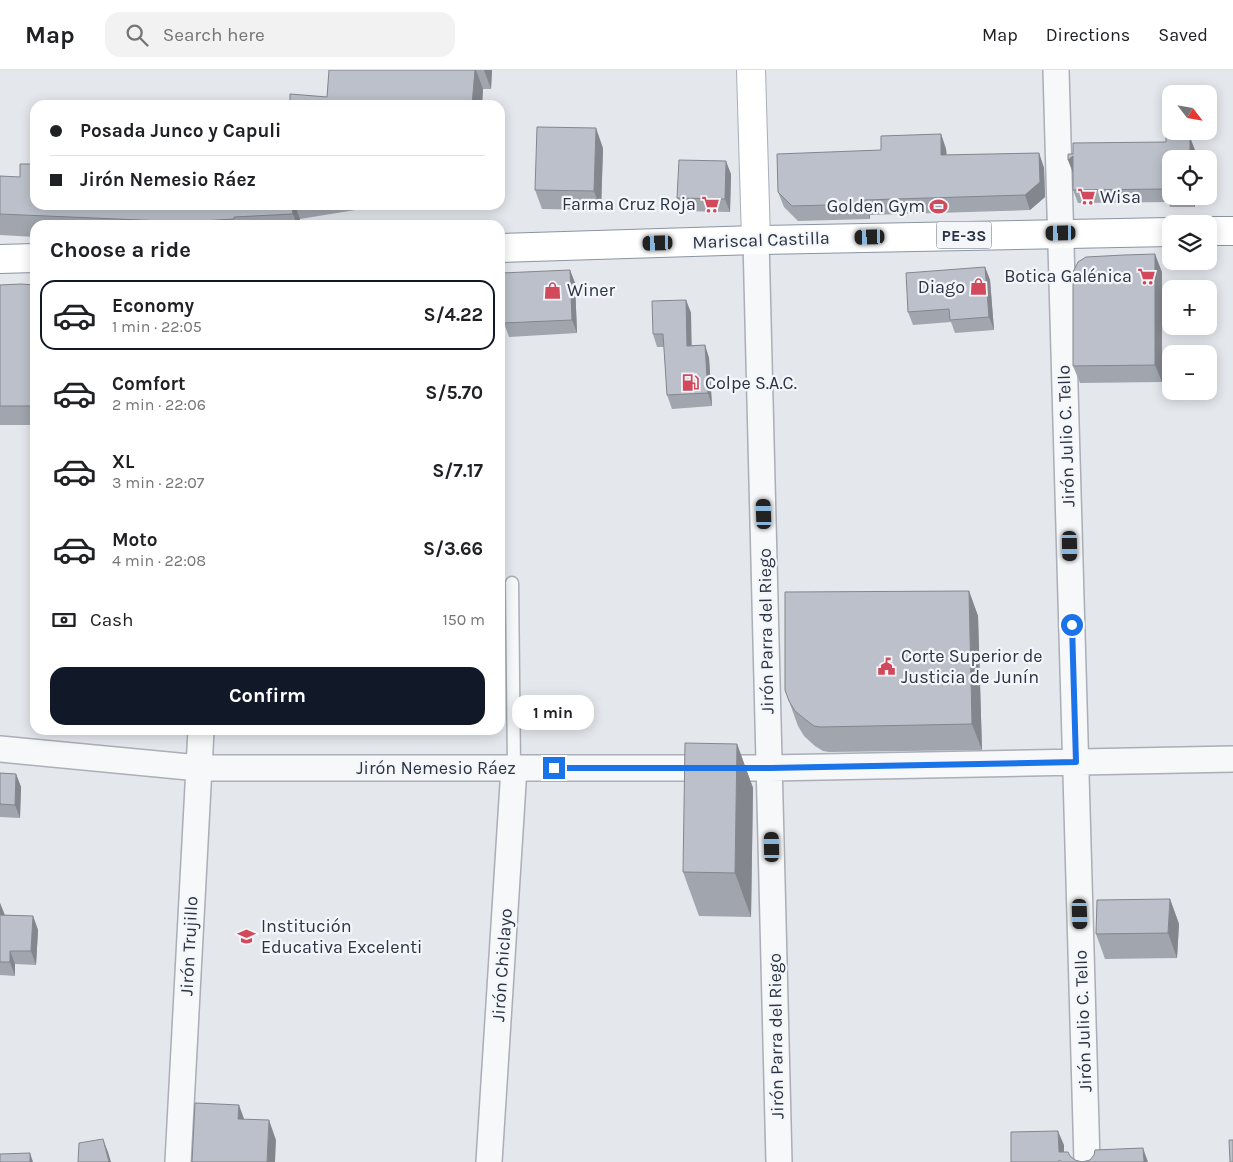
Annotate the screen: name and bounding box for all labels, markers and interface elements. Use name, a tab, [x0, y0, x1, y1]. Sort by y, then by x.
search box	[105, 12, 455, 57]
text: Map	[25, 21, 75, 49]
icon: search	[123, 21, 151, 49]
text: Search here	[163, 24, 265, 46]
text: Map	[982, 24, 1018, 46]
text: Directions	[1046, 24, 1130, 46]
text: Saved	[1158, 24, 1208, 46]
north arrow	[1162, 85, 1218, 140]
map controls	[1162, 85, 1217, 400]
text: Posada Junco y Capuli	[80, 120, 281, 142]
button: locate	[1162, 150, 1217, 205]
text: Jirón Nemesio Ráez	[80, 169, 256, 191]
place label: Wisa	[1100, 186, 1141, 208]
supermarket icon: Wisa	[1076, 187, 1096, 207]
place label: Farma Cruz Roja	[562, 193, 696, 215]
supermarket icon: Farma Cruz Roja	[700, 194, 720, 214]
place label: Golden Gym	[827, 195, 925, 217]
sports icon: Golden Gym	[929, 196, 949, 216]
button: layers	[1162, 215, 1217, 270]
road number: PE-3S	[936, 222, 992, 248]
car	[1045, 225, 1076, 241]
street label: Mariscal Castilla	[692, 227, 830, 253]
car	[854, 229, 885, 245]
car	[642, 235, 673, 251]
text: Choose a ride	[50, 237, 191, 263]
place label: Botica Galénica	[1004, 265, 1132, 287]
supermarket icon: Botica Galénica	[1136, 266, 1156, 286]
place label: Diago	[918, 276, 965, 298]
shop icon: Diago	[969, 277, 989, 297]
place label: Winer	[567, 279, 616, 301]
shop icon: Winer	[543, 280, 563, 300]
button: +	[1162, 280, 1217, 335]
icon: car	[52, 293, 97, 338]
text: Economy	[112, 295, 194, 317]
text: S/4.22	[424, 304, 483, 326]
text: 1 min · 22:05	[112, 317, 202, 336]
button: −	[1162, 345, 1217, 400]
street label: Jirón Julio C. Tello	[1053, 365, 1079, 507]
icon: car	[52, 371, 97, 416]
place label: Colpe S.A.C.	[705, 372, 797, 394]
text: Comfort	[112, 373, 186, 395]
fuel station icon: Colpe S.A.C.	[681, 373, 701, 393]
text: S/5.70	[425, 382, 483, 404]
text: 2 min · 22:06	[112, 395, 206, 414]
icon: car	[52, 449, 97, 494]
text: XL	[112, 451, 134, 473]
text: S/7.17	[432, 460, 483, 482]
text: 3 min · 22:07	[112, 473, 204, 492]
car	[755, 499, 772, 529]
icon: car	[52, 527, 97, 572]
text: Moto	[112, 529, 158, 551]
car	[1062, 531, 1077, 561]
text: S/3.66	[423, 538, 483, 560]
street label: Jirón Parra del Riego	[754, 548, 778, 714]
text: 4 min · 22:08	[112, 551, 206, 570]
icon: cash	[50, 606, 78, 634]
text: Cash	[90, 609, 134, 631]
text: 150 m	[442, 610, 485, 629]
route start	[1061, 614, 1083, 636]
place label: Corte Superior de Justicia de Junín	[901, 645, 1043, 688]
public building icon: Corte Superior de Justicia de Junín	[877, 656, 897, 676]
button: Confirm	[50, 667, 485, 725]
callout: 1 min	[513, 696, 595, 730]
text: 1 min	[533, 703, 573, 722]
street label: Jirón Nemesio Ráez	[356, 757, 516, 779]
route end	[543, 757, 565, 779]
car	[764, 832, 779, 862]
street label: Jirón Trujillo	[175, 895, 203, 997]
car	[1071, 899, 1088, 929]
street label: Jirón Chiclayo	[487, 907, 517, 1023]
place label: Institución Educativa Excelenti	[261, 915, 422, 958]
school or university icon: Institución Educativa Excelenti	[237, 926, 257, 946]
street label: Jirón Julio C. Tello	[1070, 950, 1096, 1092]
street label: Jirón Parra del Riego	[764, 953, 788, 1119]

